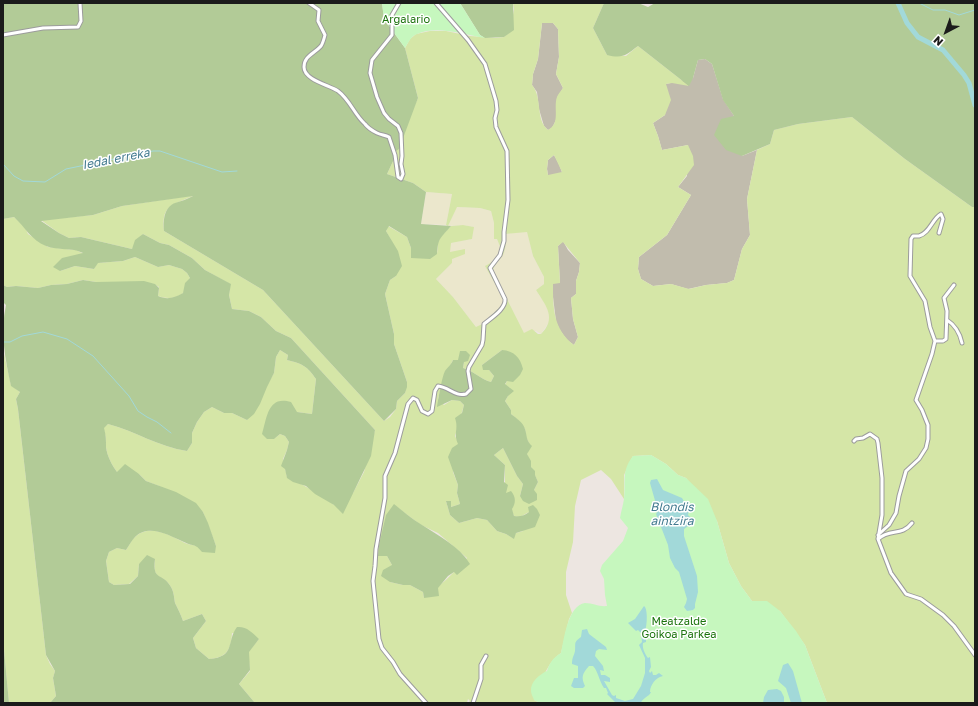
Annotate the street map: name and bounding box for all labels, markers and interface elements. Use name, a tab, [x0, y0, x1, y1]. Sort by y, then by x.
north arrow	[926, 12, 966, 52]
park label: Argalario	[382, 13, 430, 27]
text: N	[930, 34, 945, 49]
water label: Iedal erreka	[81, 145, 151, 173]
water label: Blondis aintzira	[650, 500, 694, 528]
park label: Meatzalde Goikoa Parkea	[641, 615, 717, 641]

